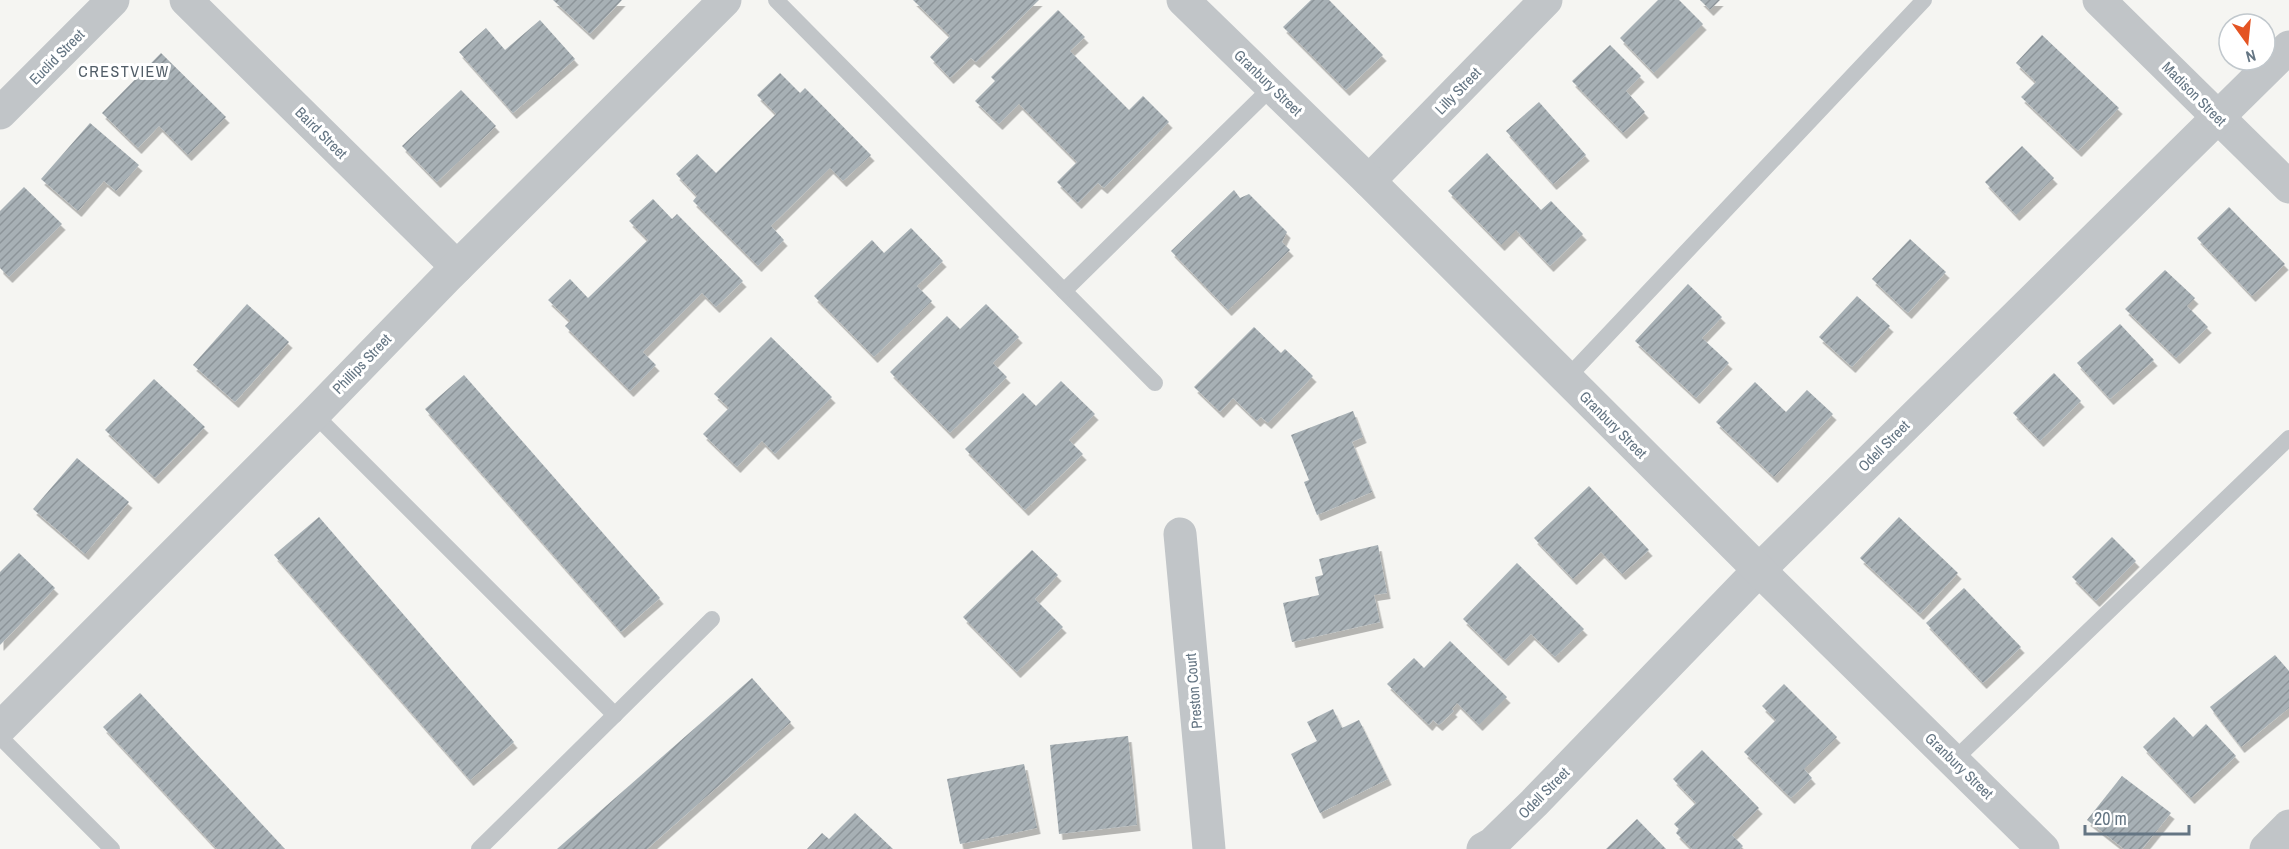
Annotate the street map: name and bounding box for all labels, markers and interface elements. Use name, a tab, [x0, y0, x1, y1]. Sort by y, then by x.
north arrow	[2217, 12, 2277, 72]
street label: Euclid Street	[24, 24, 89, 89]
street label: Granbury Street	[1230, 45, 1308, 121]
text: N	[2243, 45, 2258, 68]
street label: Madison Street	[2157, 57, 2232, 131]
district label: CRESTVIEW	[78, 60, 170, 82]
street label: Lilly Street	[1430, 62, 1486, 119]
street label: Baird Street	[291, 102, 352, 164]
street label: Phillips Street	[327, 328, 396, 398]
street label: Granbury Street	[1575, 386, 1652, 463]
street label: Odell Street	[1853, 415, 1914, 476]
street label: Preston Court	[1180, 652, 1207, 730]
street label: Granbury Street	[1921, 728, 1999, 804]
street label: Odell Street	[1513, 762, 1574, 823]
scale bar	[2085, 798, 2188, 836]
text: 20 m	[2094, 806, 2127, 831]

